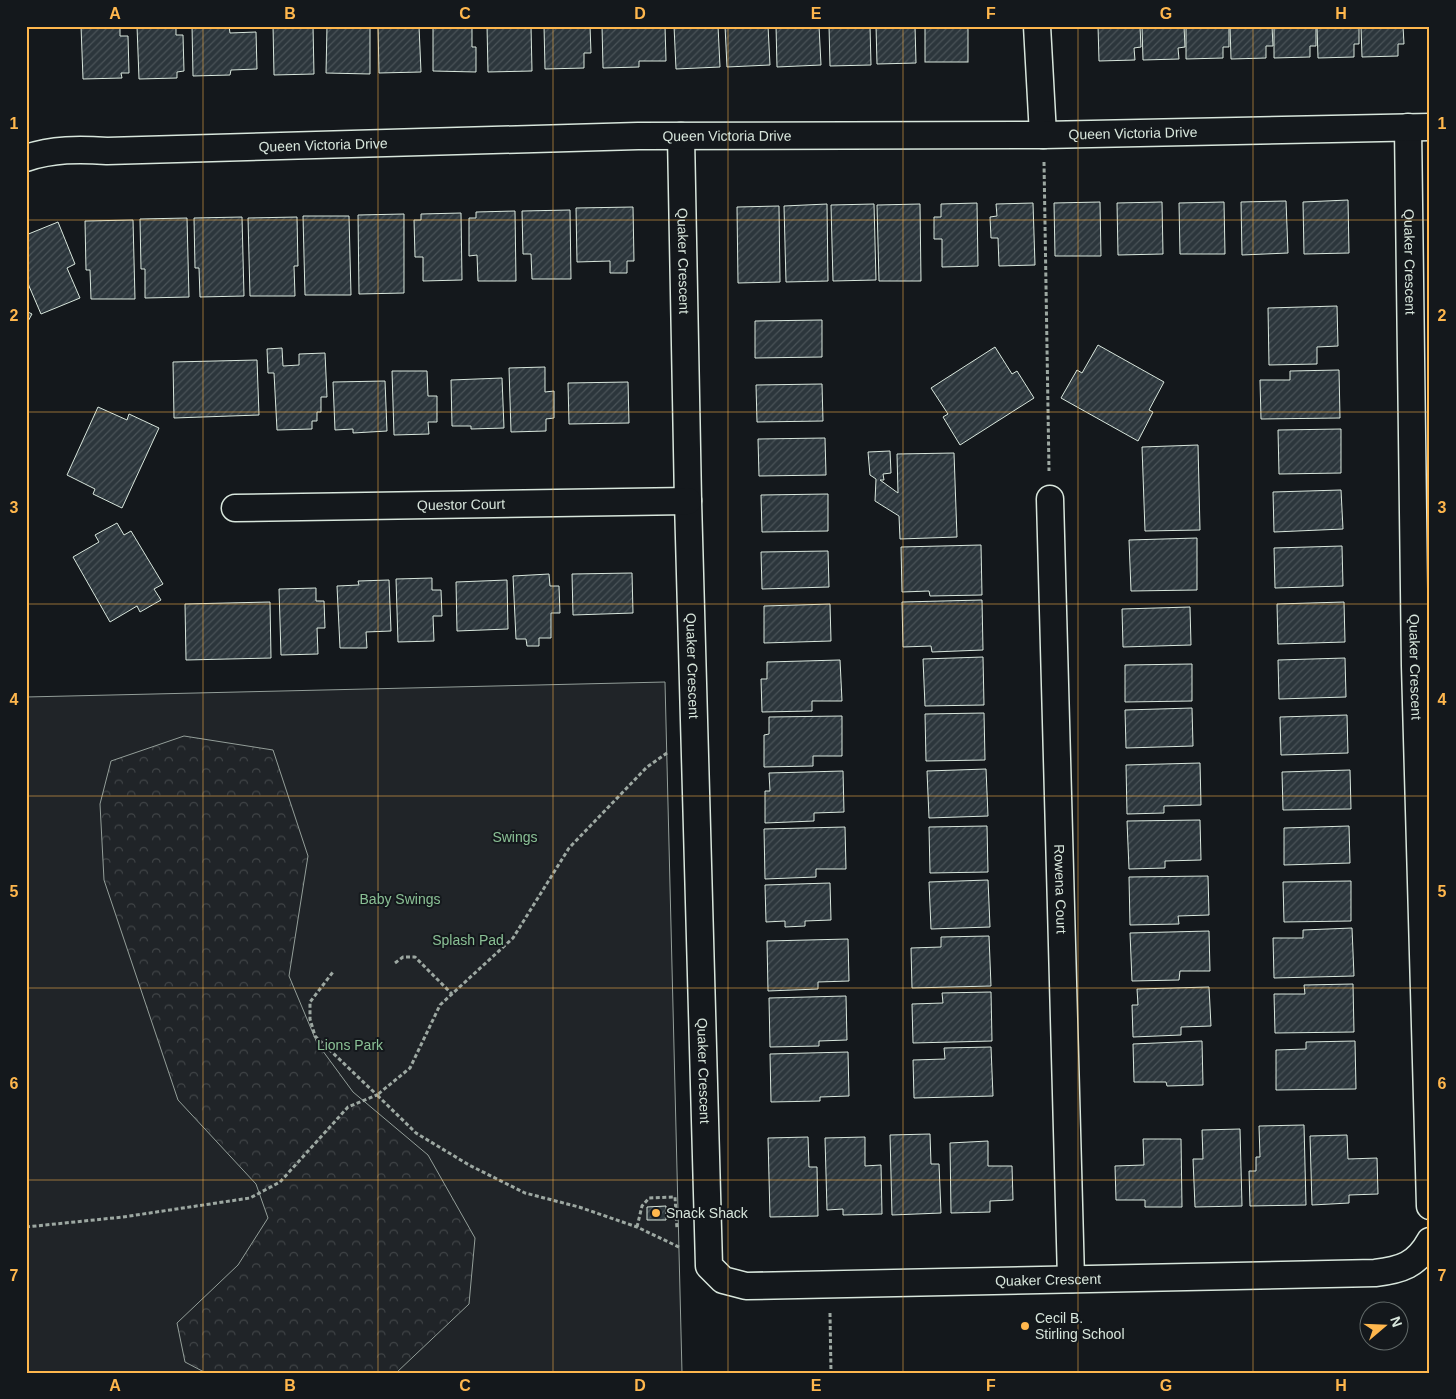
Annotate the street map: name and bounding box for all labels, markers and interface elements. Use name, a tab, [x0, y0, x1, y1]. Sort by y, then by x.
text: A	[109, 5, 121, 22]
text: B	[284, 5, 296, 22]
text: C	[459, 5, 471, 22]
text: D	[634, 5, 646, 22]
text: E	[811, 5, 822, 22]
text: F	[986, 5, 996, 22]
text: G	[1160, 5, 1172, 22]
text: H	[1335, 5, 1347, 22]
text: 1	[10, 115, 19, 132]
text: 1	[1438, 115, 1447, 132]
street label: Queen Victoria Drive	[1068, 124, 1198, 142]
street label: Queen Victoria Drive	[662, 128, 792, 144]
street label: Queen Victoria Drive	[258, 135, 388, 155]
street label: Quaker Crescent	[674, 208, 692, 314]
street label: Quaker Crescent	[1401, 209, 1418, 315]
text: 2	[10, 307, 19, 324]
text: 2	[1438, 307, 1447, 324]
street label: Questor Court	[417, 496, 505, 513]
text: 3	[10, 499, 19, 516]
text: 3	[1438, 499, 1447, 516]
street label: Quaker Crescent	[683, 613, 702, 719]
street label: Quaker Crescent	[1406, 614, 1424, 720]
text: 4	[10, 691, 19, 708]
text: 4	[1438, 691, 1447, 708]
park label: Swings	[492, 829, 538, 845]
street label: Rowena Court	[1051, 844, 1070, 934]
text: 5	[10, 883, 19, 900]
text: 5	[1438, 883, 1447, 900]
park label: Baby Swings	[360, 891, 440, 907]
park label: Splash Pad	[432, 932, 504, 948]
street label: Quaker Crescent	[694, 1018, 713, 1124]
park label: Lions Park	[317, 1037, 384, 1053]
text: 6	[10, 1075, 19, 1092]
text: 6	[1438, 1075, 1447, 1092]
place label: Snack Shack	[666, 1205, 749, 1221]
marker: Snack Shack	[650, 1207, 662, 1219]
text: 7	[10, 1267, 19, 1284]
text: 7	[1438, 1267, 1447, 1284]
street label: Quaker Crescent	[995, 1271, 1101, 1289]
north arrow	[1358, 1302, 1408, 1352]
place label: Cecil B. Stirling School	[1035, 1310, 1125, 1342]
text: N	[1387, 1314, 1406, 1329]
marker: Cecil B. Stirling School	[1019, 1320, 1031, 1332]
text: A	[109, 1377, 121, 1394]
text: B	[284, 1377, 296, 1394]
text: C	[459, 1377, 471, 1394]
text: D	[634, 1377, 646, 1394]
text: E	[811, 1377, 822, 1394]
text: F	[986, 1377, 996, 1394]
text: G	[1160, 1377, 1172, 1394]
text: H	[1335, 1377, 1347, 1394]

